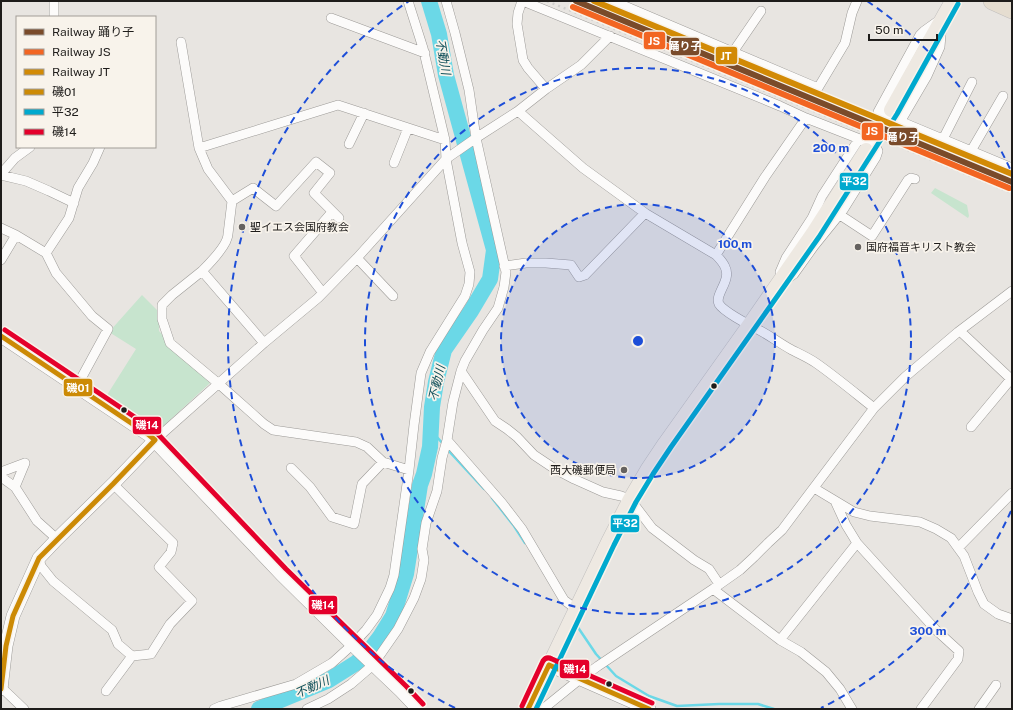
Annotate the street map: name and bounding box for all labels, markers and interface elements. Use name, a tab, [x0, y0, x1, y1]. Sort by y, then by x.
legend	[16, 16, 156, 148]
scale bar	[869, 16, 937, 42]
text: 50 m	[875, 23, 903, 37]
text: Railway 踊り子	[52, 25, 134, 39]
line badge: JS	[643, 31, 666, 50]
text: JS	[648, 35, 660, 47]
line badge: 踊り子	[670, 37, 700, 56]
water label: 不動川	[433, 38, 453, 78]
text: 踊り子	[669, 40, 702, 52]
text: Railway JS	[52, 45, 111, 59]
line badge: JT	[715, 46, 738, 65]
text: JT	[720, 50, 732, 62]
text: Railway JT	[52, 65, 110, 79]
text: 磯01	[52, 85, 76, 99]
text: 平32	[52, 105, 79, 119]
line badge: JS	[861, 122, 884, 141]
text: 磯14	[52, 125, 77, 139]
text: JS	[866, 125, 878, 137]
line badge: 踊り子	[888, 127, 918, 146]
text: 踊り子	[887, 131, 920, 143]
text: 200 m	[813, 141, 849, 155]
line badge: 平32	[839, 172, 869, 191]
text: 平32	[841, 175, 867, 187]
place label: 聖イエス会国府教会	[250, 221, 349, 233]
marker: 聖イエス会国府教会	[237, 222, 247, 232]
text: 100 m	[718, 237, 752, 251]
place label: 国府福音キリスト教会	[866, 241, 976, 253]
marker: 国府福音キリスト教会	[853, 242, 863, 252]
centre of rings	[631, 334, 645, 348]
water label: 不動川	[426, 362, 448, 402]
line badge: 磯01	[63, 378, 93, 397]
unlabelled marker	[709, 381, 719, 391]
text: 磯01	[67, 382, 89, 394]
unlabelled marker	[119, 405, 129, 415]
line badge: 磯14	[132, 416, 162, 435]
text: 磯14	[136, 419, 158, 431]
place label: 西大磯郵便局	[550, 464, 616, 476]
marker: 西大磯郵便局	[619, 465, 629, 475]
line badge: 平32	[610, 514, 640, 533]
text: 平32	[612, 517, 638, 529]
line badge: 磯14	[308, 595, 338, 615]
text: 磯14	[312, 599, 334, 611]
text: 300 m	[910, 624, 947, 638]
line badge: 磯14	[559, 659, 590, 679]
text: 磯14	[564, 663, 586, 675]
water label: 不動川	[293, 672, 333, 701]
unlabelled marker	[604, 679, 614, 689]
unlabelled marker	[406, 686, 416, 696]

